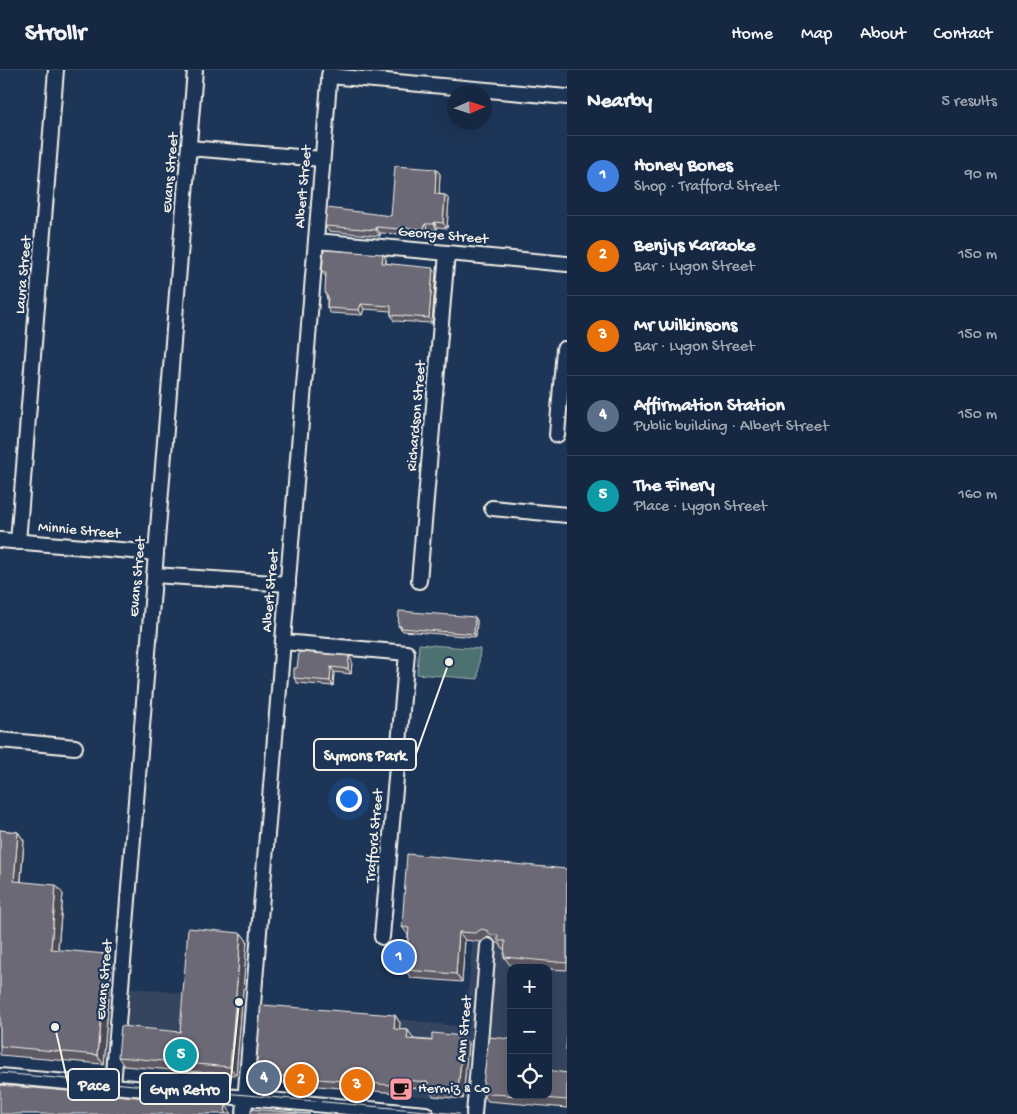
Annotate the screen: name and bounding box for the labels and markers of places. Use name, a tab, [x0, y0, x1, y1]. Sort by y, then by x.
callout: Symons Park	[314, 739, 416, 770]
pin: 1	[383, 938, 415, 976]
pin: 5	[165, 1036, 197, 1074]
pin: 4	[248, 1059, 280, 1097]
pin: 2	[285, 1061, 317, 1099]
pin: 3	[341, 1066, 373, 1104]
callout: Pace	[68, 1069, 119, 1100]
callout: Gym Retro	[140, 1073, 230, 1104]
cafe icon: Hermiz & Co	[388, 1076, 414, 1102]
place label: Hermiz & Co	[418, 1080, 490, 1098]

